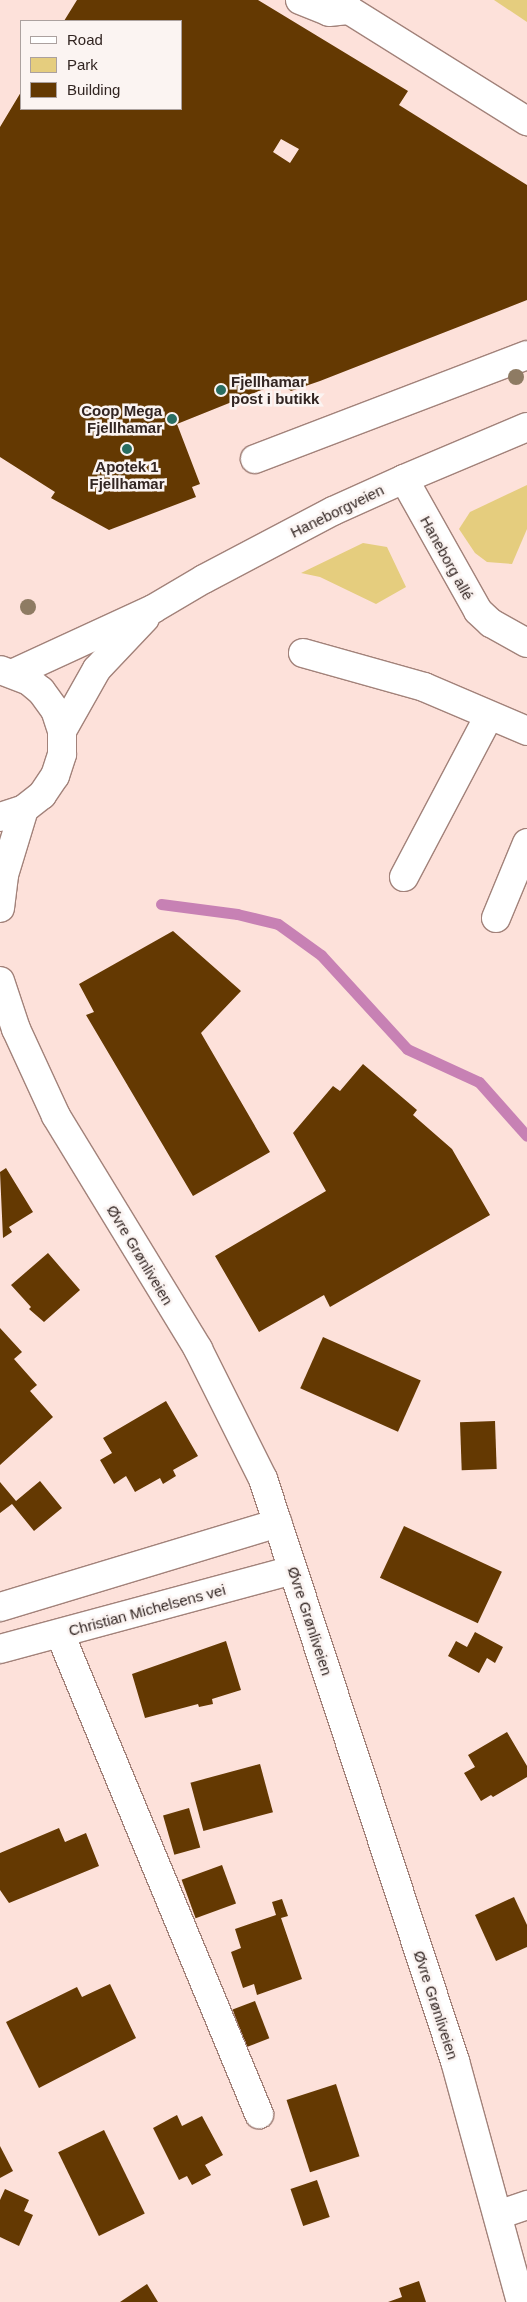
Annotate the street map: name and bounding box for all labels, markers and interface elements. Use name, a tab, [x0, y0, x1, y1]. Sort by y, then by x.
legend	[20, 20, 182, 110]
text: Road	[67, 31, 103, 48]
text: Park	[67, 56, 98, 73]
text: Building	[67, 81, 120, 98]
place label: Fjellhamar post i butikk	[231, 372, 319, 407]
marker: Fjellhamar post i butikk	[215, 384, 227, 396]
place label: Coop Mega Fjellhamar	[81, 401, 162, 436]
marker: Coop Mega Fjellhamar	[166, 413, 178, 425]
marker: Apotek 1 Fjellhamar	[121, 443, 133, 455]
place label: Apotek 1 Fjellhamar	[89, 457, 165, 492]
street label: Haneborgveien	[287, 481, 387, 541]
street label: Haneborg allé	[416, 513, 478, 603]
street label: Øvre Grønliveien	[103, 1202, 177, 1308]
street label: Øvre Grønliveien	[284, 1564, 336, 1678]
street label: Christian Michelsens vei	[67, 1580, 227, 1640]
street label: Øvre Grønliveien	[410, 1948, 462, 2062]

